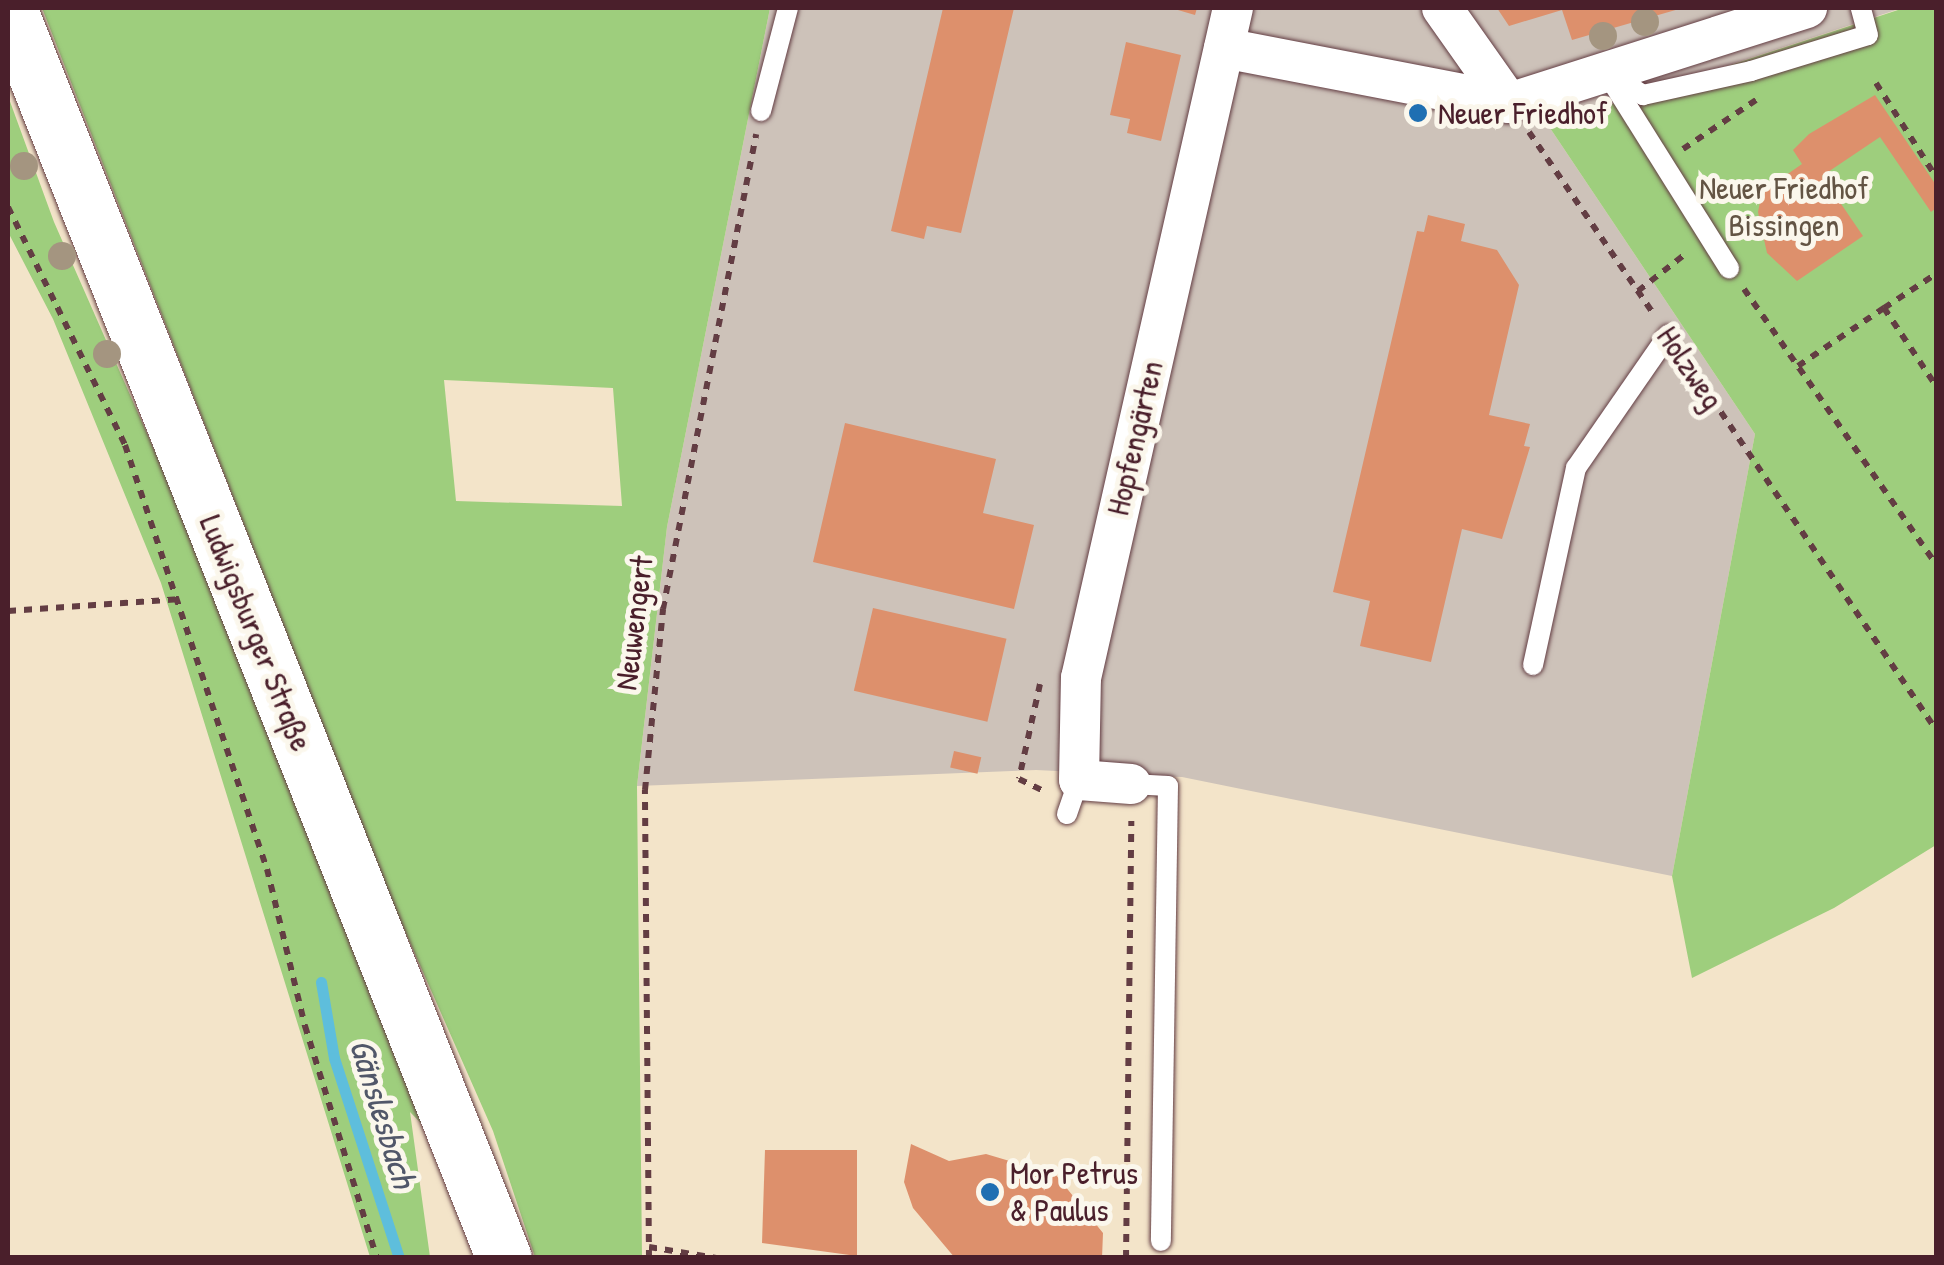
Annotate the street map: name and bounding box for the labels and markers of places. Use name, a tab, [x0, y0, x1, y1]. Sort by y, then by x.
place label: Neuer Friedhof	[1438, 94, 1608, 132]
marker: Neuer Friedhof	[1407, 102, 1429, 124]
place label: Mor Petrus & Paulus	[1010, 1155, 1138, 1230]
marker: Mor Petrus & Paulus	[979, 1181, 1001, 1203]

